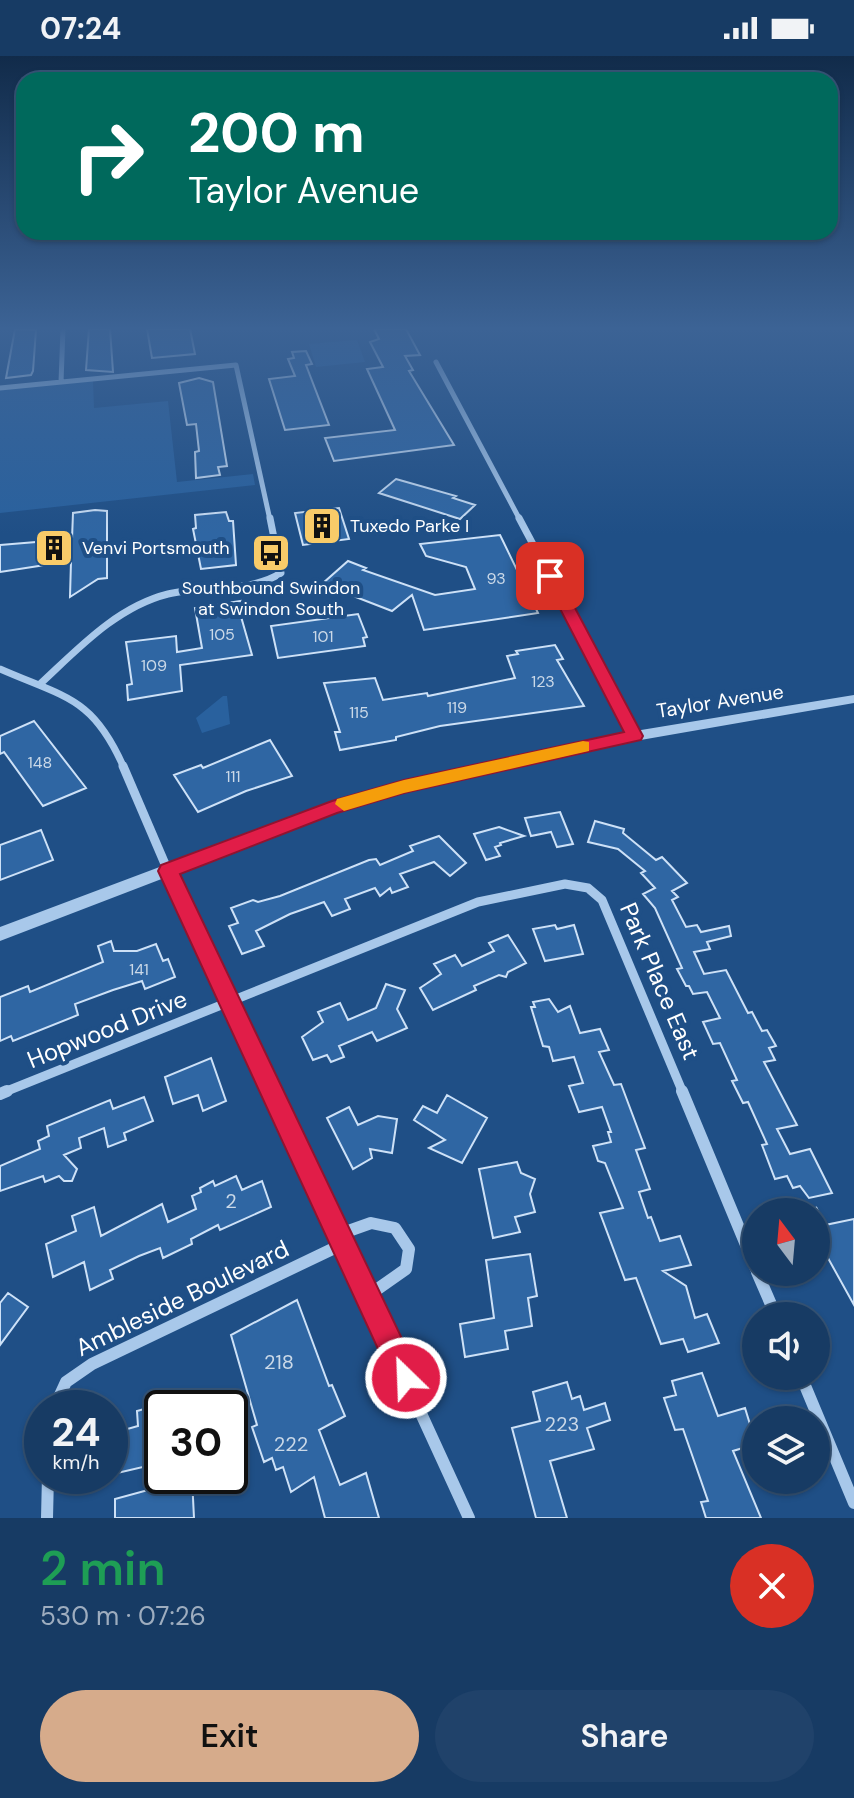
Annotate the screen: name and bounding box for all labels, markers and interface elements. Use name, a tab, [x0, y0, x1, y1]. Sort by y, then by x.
text: 07:24	[40, 9, 121, 48]
text: 200 m	[188, 96, 365, 169]
icon: right	[56, 104, 160, 208]
text: Taylor Avenue	[188, 167, 419, 214]
building icon: Tuxedo Parke I	[301, 505, 343, 547]
place label: Tuxedo Parke I	[350, 514, 469, 538]
building icon: Venvi Portsmouth	[33, 527, 75, 569]
bus stop icon: Southbound Swindon at Swindon South	[250, 532, 292, 574]
place label: Venvi Portsmouth	[82, 536, 230, 560]
pin	[516, 542, 584, 610]
icon: arrive	[528, 554, 572, 598]
house number: 93	[486, 568, 506, 589]
place label: Southbound Swindon at Swindon South	[182, 576, 360, 621]
house number: 105	[209, 624, 235, 645]
house number: 101	[313, 626, 333, 647]
house number: 109	[141, 655, 167, 676]
house number: 123	[531, 671, 555, 692]
street label: Taylor Avenue	[655, 678, 785, 724]
house number: 119	[447, 697, 467, 718]
house number: 115	[349, 702, 369, 723]
house number: 148	[28, 752, 52, 773]
house number: 111	[226, 766, 240, 787]
street label: Park Place East	[613, 898, 707, 1064]
house number: 141	[129, 959, 149, 980]
street label: Hopwood Drive	[23, 983, 191, 1075]
house number: 2	[225, 1188, 237, 1214]
north arrow	[742, 1198, 830, 1286]
map controls	[742, 1198, 830, 1494]
street label: Ambleside Boulevard	[70, 1233, 294, 1363]
button: sound	[742, 1302, 830, 1390]
position arrow	[364, 1336, 448, 1420]
house number: 218	[264, 1349, 294, 1375]
speed limit sign: 30	[144, 1390, 248, 1494]
text: 24	[52, 1406, 100, 1458]
button: layers	[742, 1406, 830, 1494]
house number: 223	[545, 1411, 579, 1437]
house number: 222	[274, 1431, 308, 1457]
text: km/h	[52, 1449, 100, 1475]
text: 2 min	[40, 1537, 166, 1600]
button: close	[730, 1544, 814, 1628]
text: 530 m · 07:26	[40, 1599, 206, 1633]
button: Exit	[40, 1690, 419, 1782]
button: Share	[435, 1690, 814, 1782]

